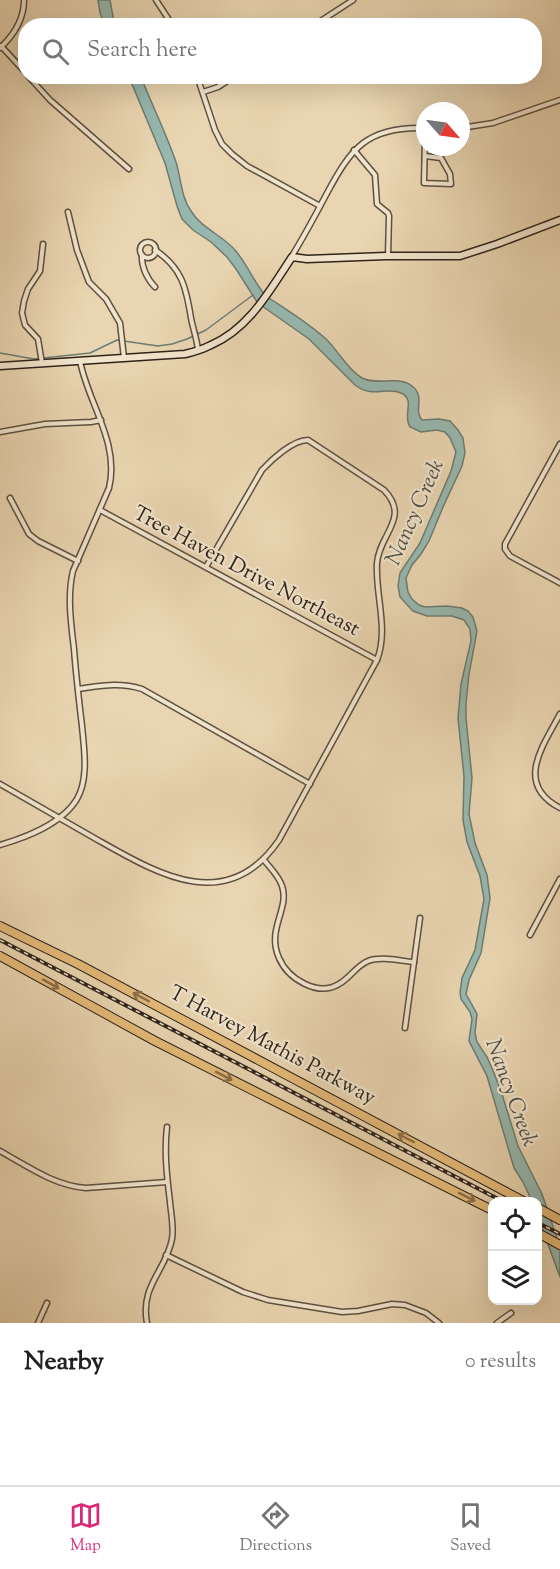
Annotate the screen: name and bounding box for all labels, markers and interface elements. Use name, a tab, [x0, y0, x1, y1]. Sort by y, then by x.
search box	[18, 18, 542, 84]
icon: search	[39, 35, 72, 68]
text: Search here	[87, 35, 197, 67]
north arrow	[416, 102, 470, 156]
water label: Nancy Creek	[378, 455, 454, 571]
street label: Tree Haven Drive Northeast	[127, 499, 365, 645]
one-way arrow	[42, 979, 60, 990]
street label: T Harvey Mathis Parkway	[163, 979, 381, 1114]
one-way arrow	[132, 991, 150, 1003]
water label: Nancy Creek	[476, 1035, 544, 1152]
one-way arrow	[214, 1070, 232, 1082]
one-way arrow	[398, 1132, 415, 1144]
one-way arrow	[458, 1192, 476, 1203]
map controls	[488, 1197, 542, 1305]
button: locate	[488, 1197, 542, 1251]
button: layers	[488, 1251, 542, 1305]
text: Nearby	[24, 1344, 104, 1381]
text: 0 results	[465, 1348, 536, 1377]
tab: Map	[69, 1499, 102, 1558]
tab: Directions	[240, 1499, 312, 1558]
tab: Saved	[450, 1499, 491, 1558]

